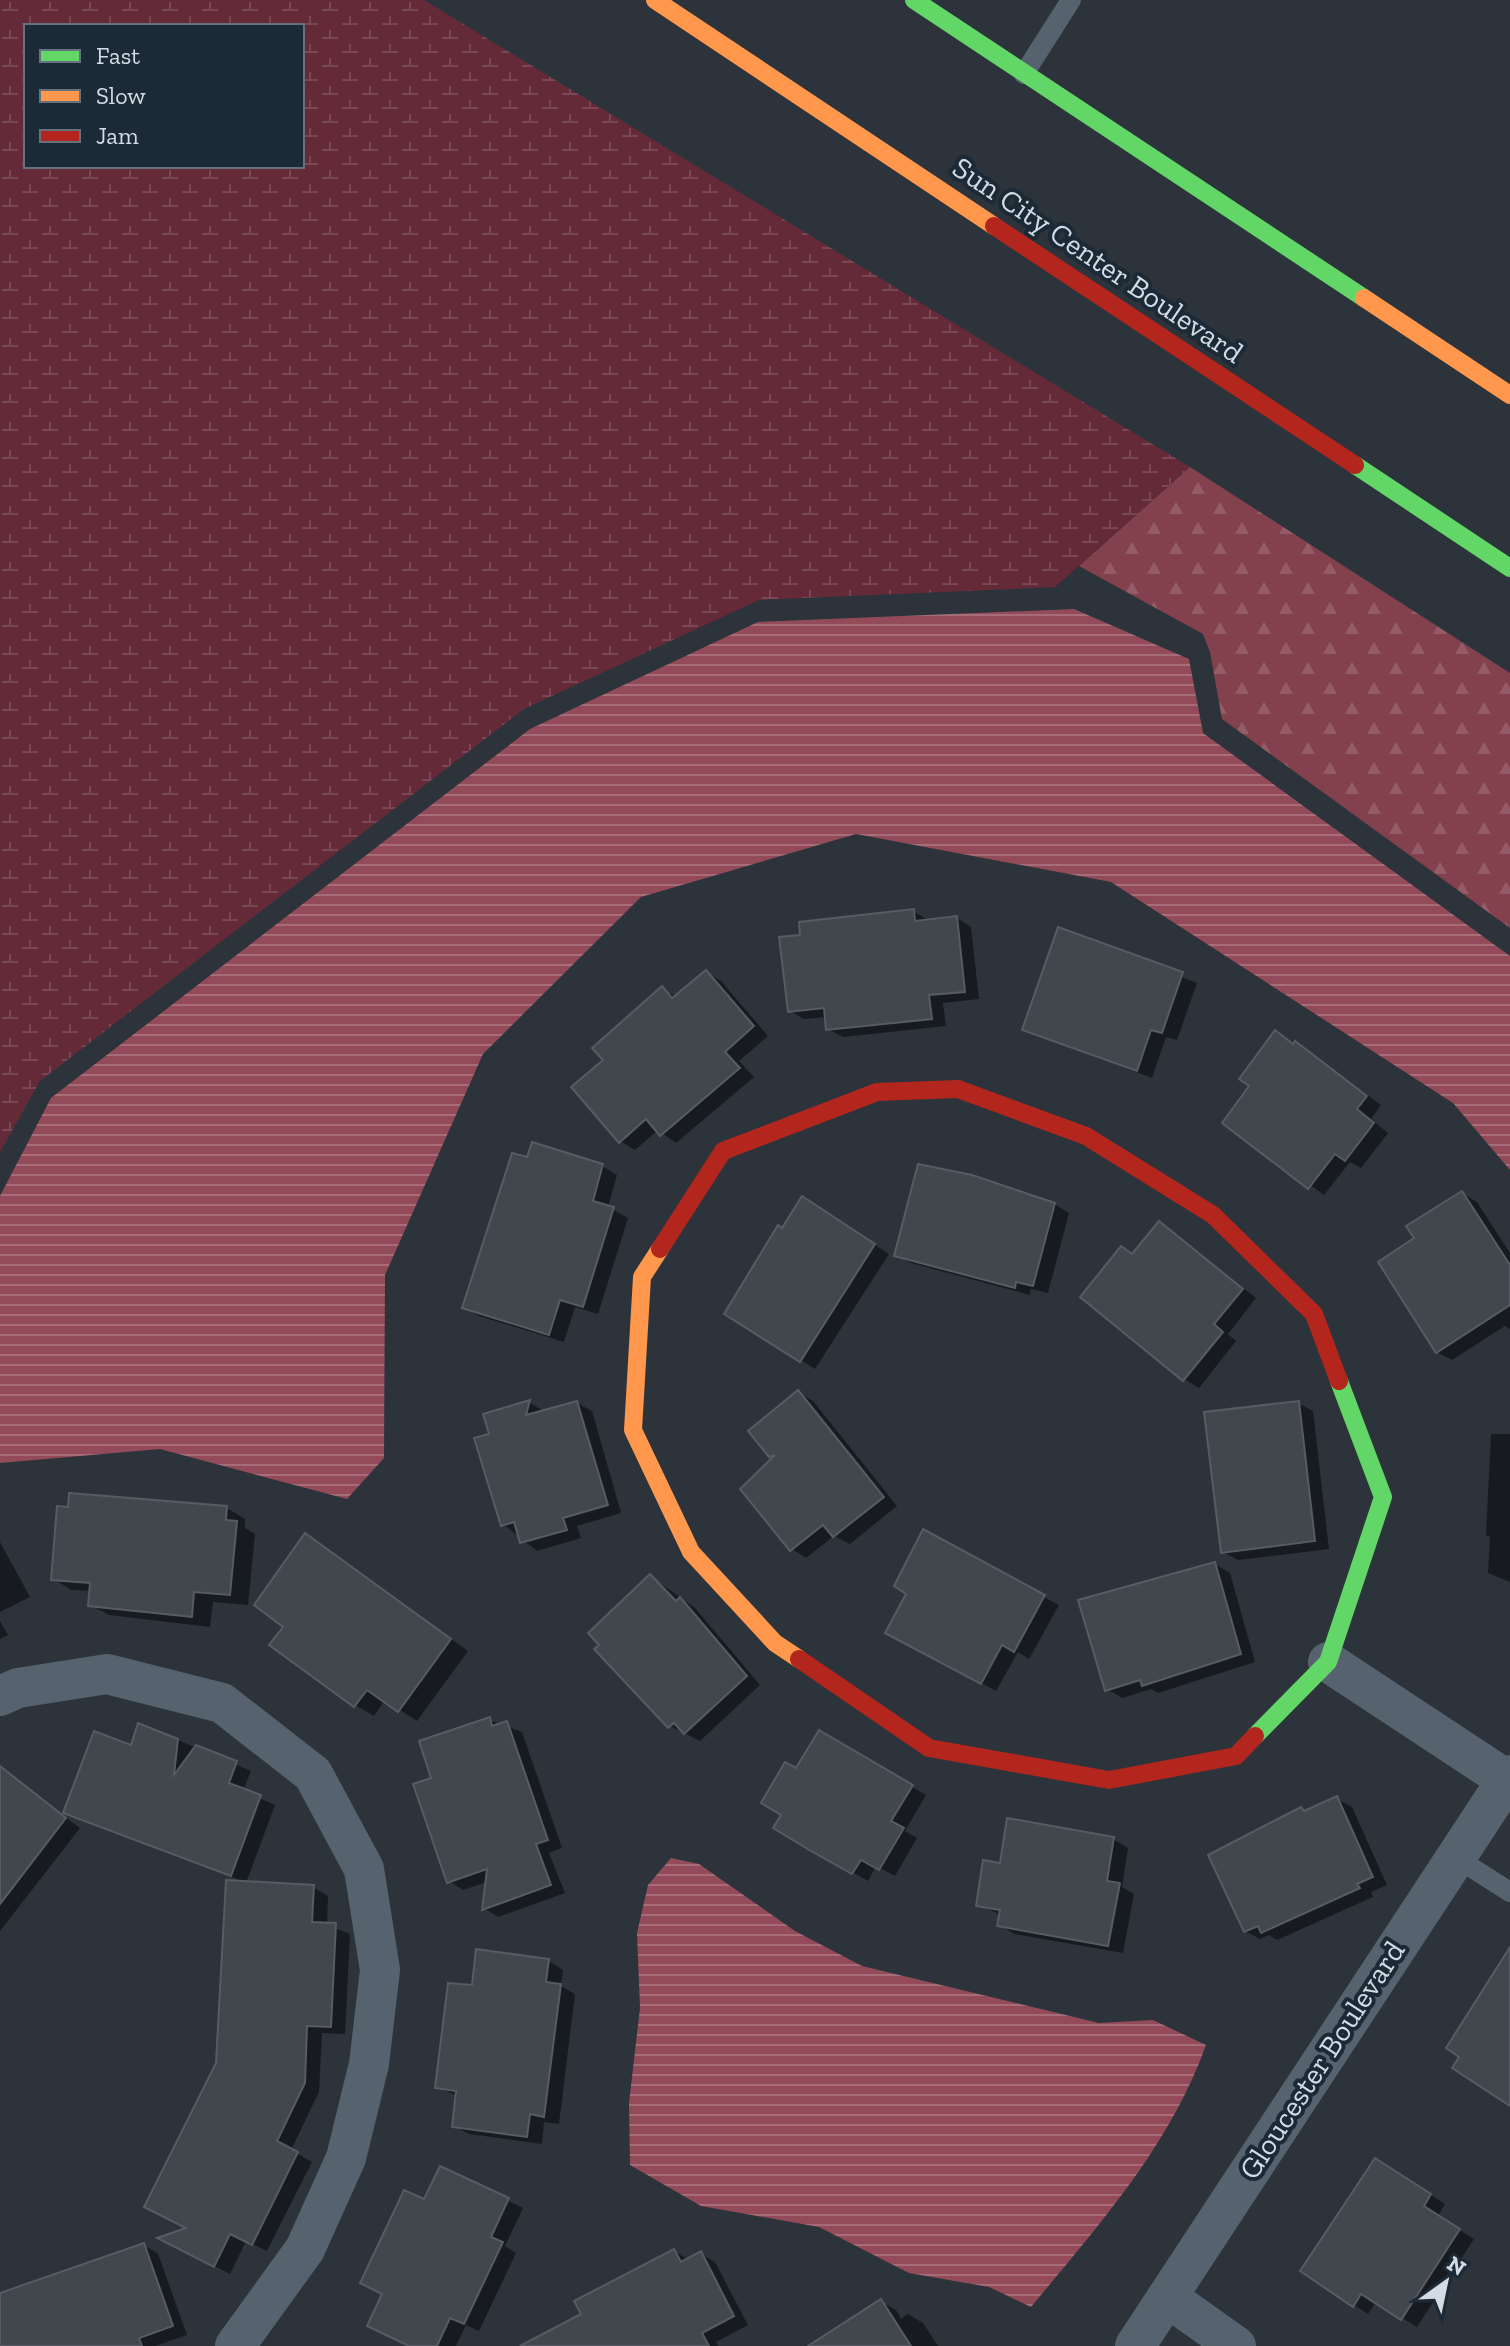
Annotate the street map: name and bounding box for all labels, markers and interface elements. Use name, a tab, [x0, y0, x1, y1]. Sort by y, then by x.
legend	[24, 24, 304, 168]
text: Fast	[96, 41, 140, 70]
text: Slow	[96, 81, 146, 110]
text: Jam	[96, 121, 139, 150]
street label: Sun City Center Boulevard	[946, 149, 1251, 371]
street label: Gloucester Boulevard	[1231, 1934, 1413, 2186]
north arrow	[1406, 2242, 1486, 2322]
text: N	[1442, 2250, 1471, 2282]

